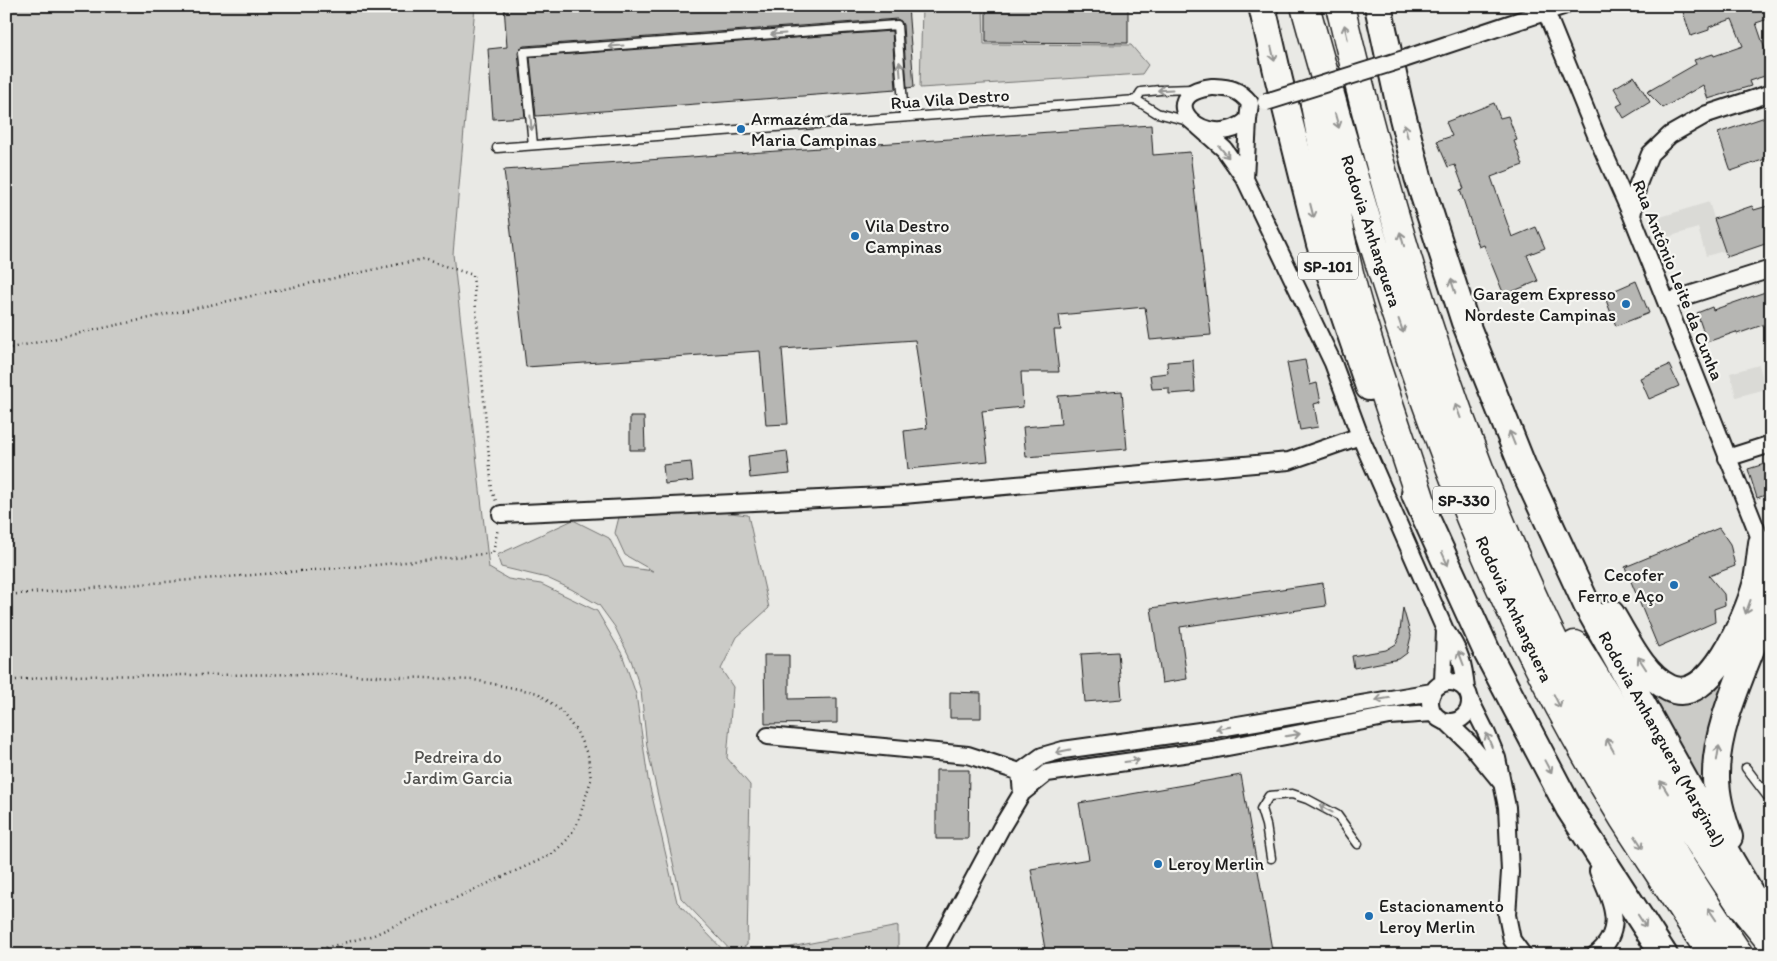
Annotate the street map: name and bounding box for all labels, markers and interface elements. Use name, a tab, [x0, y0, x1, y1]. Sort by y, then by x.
one-way arrow	[1341, 25, 1350, 41]
one-way arrow	[770, 29, 786, 38]
one-way arrow	[608, 41, 624, 50]
one-way arrow	[1269, 45, 1278, 61]
one-way arrow	[895, 61, 905, 77]
street label: Rua Vila Destro	[890, 84, 1010, 114]
one-way arrow	[1158, 85, 1174, 94]
place label: Armazém da Maria Campinas	[751, 108, 877, 151]
one-way arrow	[1332, 112, 1342, 128]
one-way arrow	[526, 115, 536, 131]
marker: Armazém da Maria Campinas	[735, 123, 747, 135]
one-way arrow	[1401, 123, 1410, 139]
one-way arrow	[1219, 145, 1230, 158]
street label: Rodovia Anhanguera	[1336, 152, 1406, 310]
street label: Rua Antônio Leite da Cunha	[1628, 177, 1728, 384]
one-way arrow	[1308, 203, 1318, 219]
place label: Vila Destro Campinas	[865, 215, 949, 258]
marker: Vila Destro Campinas	[849, 230, 861, 242]
one-way arrow	[1397, 232, 1407, 248]
road number: SP-101	[1298, 252, 1358, 280]
one-way arrow	[1448, 279, 1458, 295]
place label: Garagem Expresso Nordeste Campinas	[1465, 283, 1616, 326]
marker: Garagem Expresso Nordeste Campinas	[1620, 298, 1632, 310]
one-way arrow	[1397, 318, 1406, 333]
one-way arrow	[1453, 403, 1462, 419]
one-way arrow	[1506, 431, 1516, 446]
road number: SP-330	[1433, 486, 1495, 514]
street label: Rodovia Anhanguera	[1470, 532, 1558, 686]
one-way arrow	[1441, 551, 1450, 566]
place label: Cecofer Ferro e Aço	[1578, 564, 1665, 607]
marker: Cecofer Ferro e Aço	[1668, 579, 1680, 591]
one-way arrow	[1743, 599, 1752, 615]
street label: Rodovia Anhanguera (Marginal)	[1593, 627, 1731, 851]
one-way arrow	[1455, 651, 1465, 666]
one-way arrow	[1636, 656, 1646, 670]
one-way arrow	[1553, 694, 1563, 709]
one-way arrow	[1376, 695, 1392, 705]
one-way arrow	[1216, 723, 1232, 733]
one-way arrow	[1285, 730, 1301, 740]
one-way arrow	[1484, 733, 1494, 748]
one-way arrow	[1605, 738, 1615, 753]
park label: Pedreira do Jardim Garcia	[404, 746, 513, 789]
one-way arrow	[1713, 746, 1723, 762]
one-way arrow	[1055, 747, 1071, 756]
one-way arrow	[1124, 755, 1140, 765]
one-way arrow	[1543, 760, 1553, 775]
one-way arrow	[1658, 780, 1668, 794]
one-way arrow	[1319, 804, 1334, 813]
one-way arrow	[1635, 834, 1645, 848]
place label: Leroy Merlin	[1168, 853, 1265, 875]
marker: Leroy Merlin	[1152, 858, 1164, 870]
place label: Estacionamento Leroy Merlin	[1379, 895, 1504, 938]
one-way arrow	[1707, 908, 1717, 922]
marker: Estacionamento Leroy Merlin	[1363, 910, 1375, 922]
one-way arrow	[1637, 913, 1647, 927]

